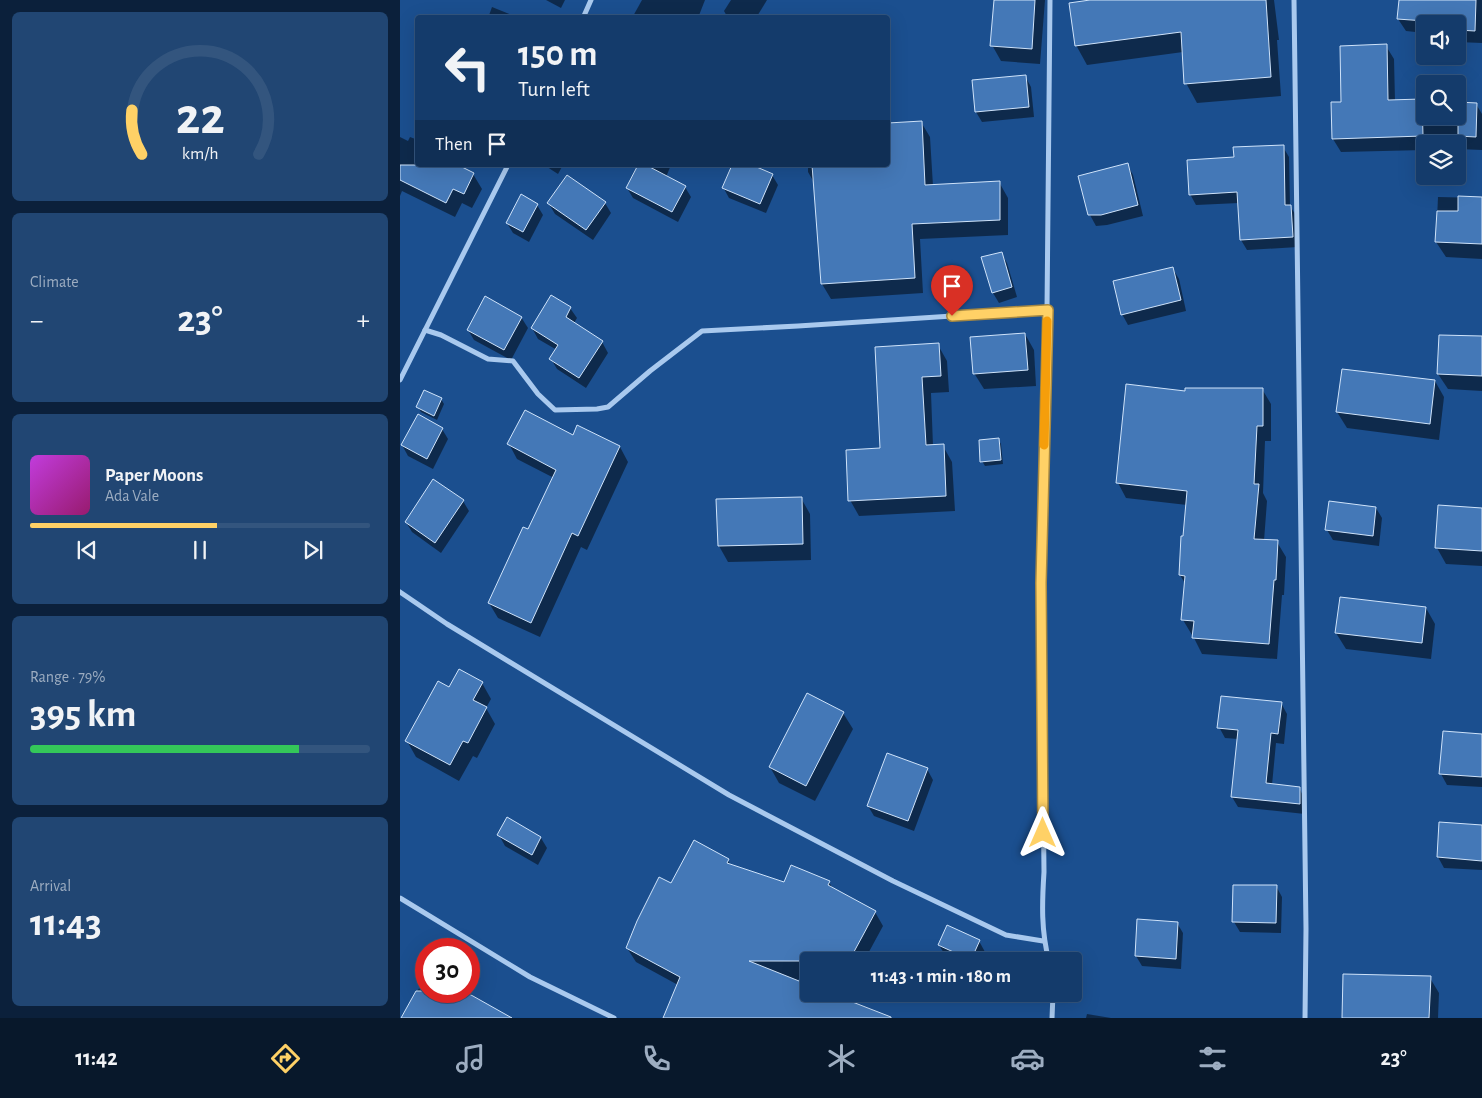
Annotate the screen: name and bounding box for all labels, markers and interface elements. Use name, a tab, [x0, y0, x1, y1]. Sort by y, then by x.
map controls	[1416, 15, 1466, 185]
button: sound	[1416, 15, 1466, 65]
icon: left	[435, 35, 500, 100]
text: 150 m	[518, 37, 598, 72]
button: search	[1416, 75, 1466, 125]
text: Turn left	[518, 78, 590, 100]
text: 22	[176, 91, 224, 143]
icon: arrive	[483, 130, 511, 158]
text: Then	[435, 135, 473, 154]
button: layers	[1416, 135, 1466, 185]
text: km/h	[182, 145, 218, 163]
pin	[931, 265, 973, 316]
icon: arrive	[938, 272, 966, 300]
text: Climate	[30, 274, 79, 290]
text: 23°	[177, 301, 223, 339]
text: −	[30, 307, 43, 335]
text: +	[357, 307, 370, 335]
text: Paper Moons	[105, 466, 203, 485]
text: Ada Vale	[105, 488, 159, 504]
icon: previous	[73, 536, 101, 564]
icon: pause	[186, 536, 214, 564]
icon: next	[299, 536, 327, 564]
text: Range · 79%	[30, 669, 106, 685]
text: 395 km	[30, 696, 136, 734]
position arrow	[1016, 806, 1068, 858]
text: Arrival	[30, 878, 71, 894]
text: 11:43	[30, 905, 102, 943]
speed limit sign: 30	[415, 938, 480, 1003]
text: 11:43 · 1 min · 180 m	[871, 967, 1011, 986]
icon: directions	[268, 1041, 303, 1076]
icon: music	[453, 1041, 488, 1076]
icon: phone	[639, 1041, 674, 1076]
icon: climate	[824, 1041, 859, 1076]
icon: car	[1010, 1041, 1045, 1076]
icon: filters	[1195, 1041, 1230, 1076]
text: 11:42	[75, 1047, 118, 1069]
text: 23°	[1380, 1047, 1407, 1069]

